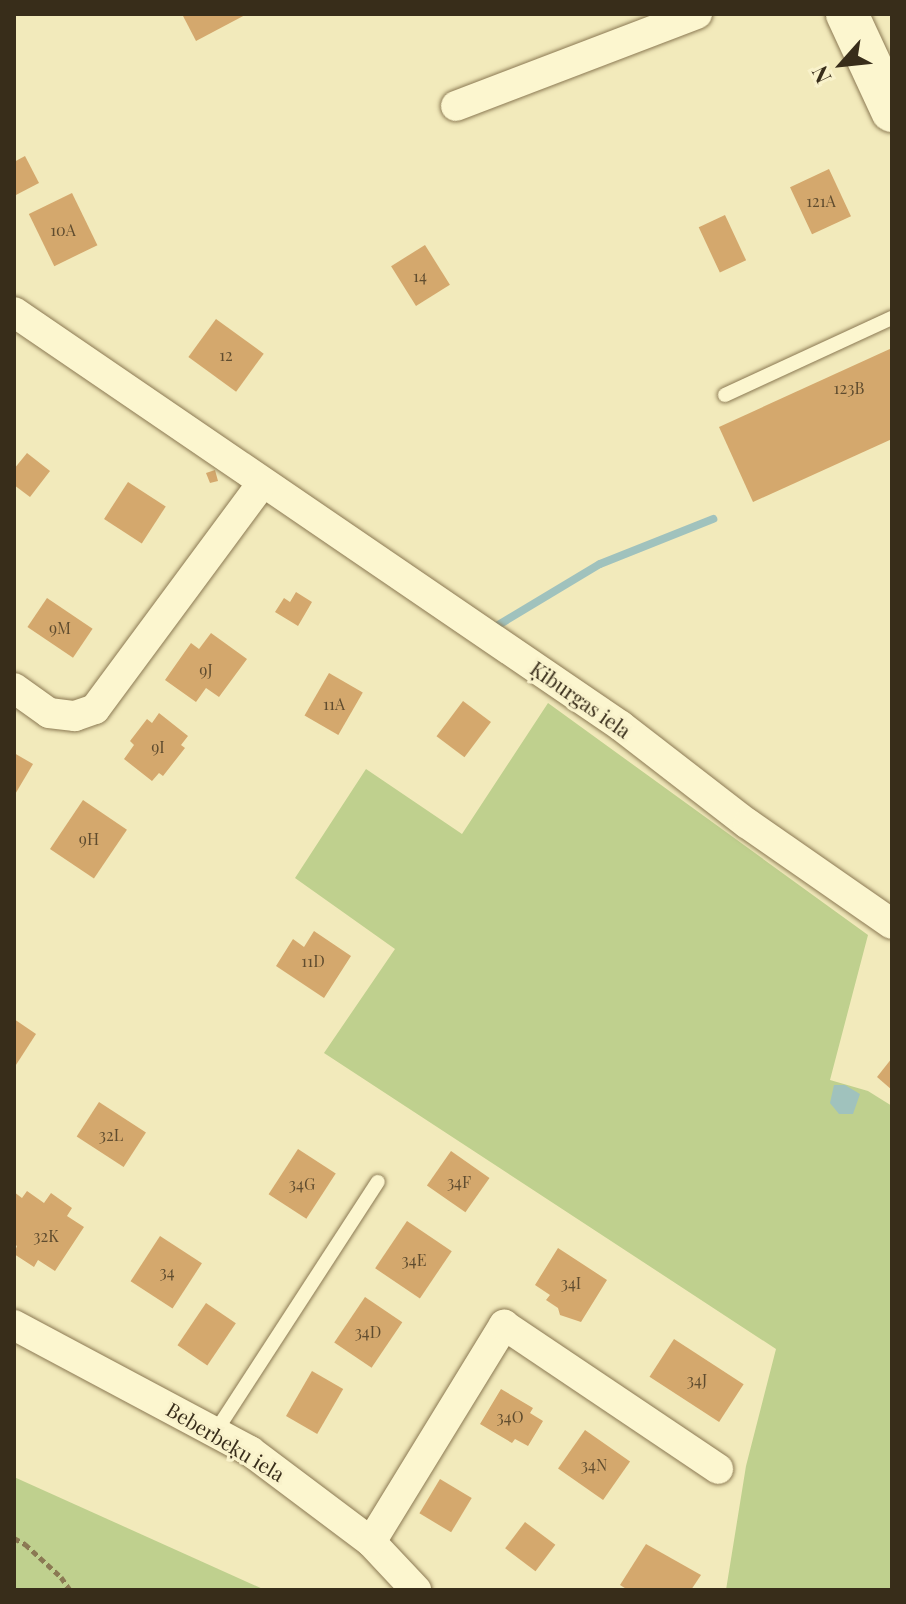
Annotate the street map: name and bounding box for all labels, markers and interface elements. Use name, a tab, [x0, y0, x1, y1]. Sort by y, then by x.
north arrow	[802, 24, 882, 104]
text: N	[804, 61, 838, 89]
house number: 121A	[806, 191, 836, 211]
house number: 10A	[50, 220, 76, 240]
house number: 14	[413, 266, 427, 286]
house number: 12	[219, 345, 233, 365]
house number: 123B	[834, 378, 864, 398]
house number: 9M	[49, 618, 71, 638]
street label: Ķiburgas iela	[526, 656, 636, 742]
house number: 9J	[199, 660, 213, 680]
house number: 11A	[323, 694, 345, 714]
house number: 9I	[151, 737, 165, 757]
house number: 9H	[79, 829, 99, 849]
house number: 11D	[301, 951, 325, 971]
house number: 32L	[99, 1125, 123, 1145]
house number: 34F	[447, 1172, 471, 1192]
house number: 34G	[289, 1174, 315, 1194]
house number: 32K	[33, 1226, 59, 1246]
house number: 34E	[402, 1250, 426, 1270]
house number: 34	[159, 1262, 175, 1282]
house number: 34I	[561, 1273, 581, 1293]
house number: 34D	[355, 1322, 381, 1342]
house number: 34J	[687, 1370, 707, 1390]
street label: Beberbeķu iela	[163, 1396, 289, 1486]
house number: 34O	[497, 1407, 523, 1427]
house number: 34N	[581, 1455, 607, 1475]

